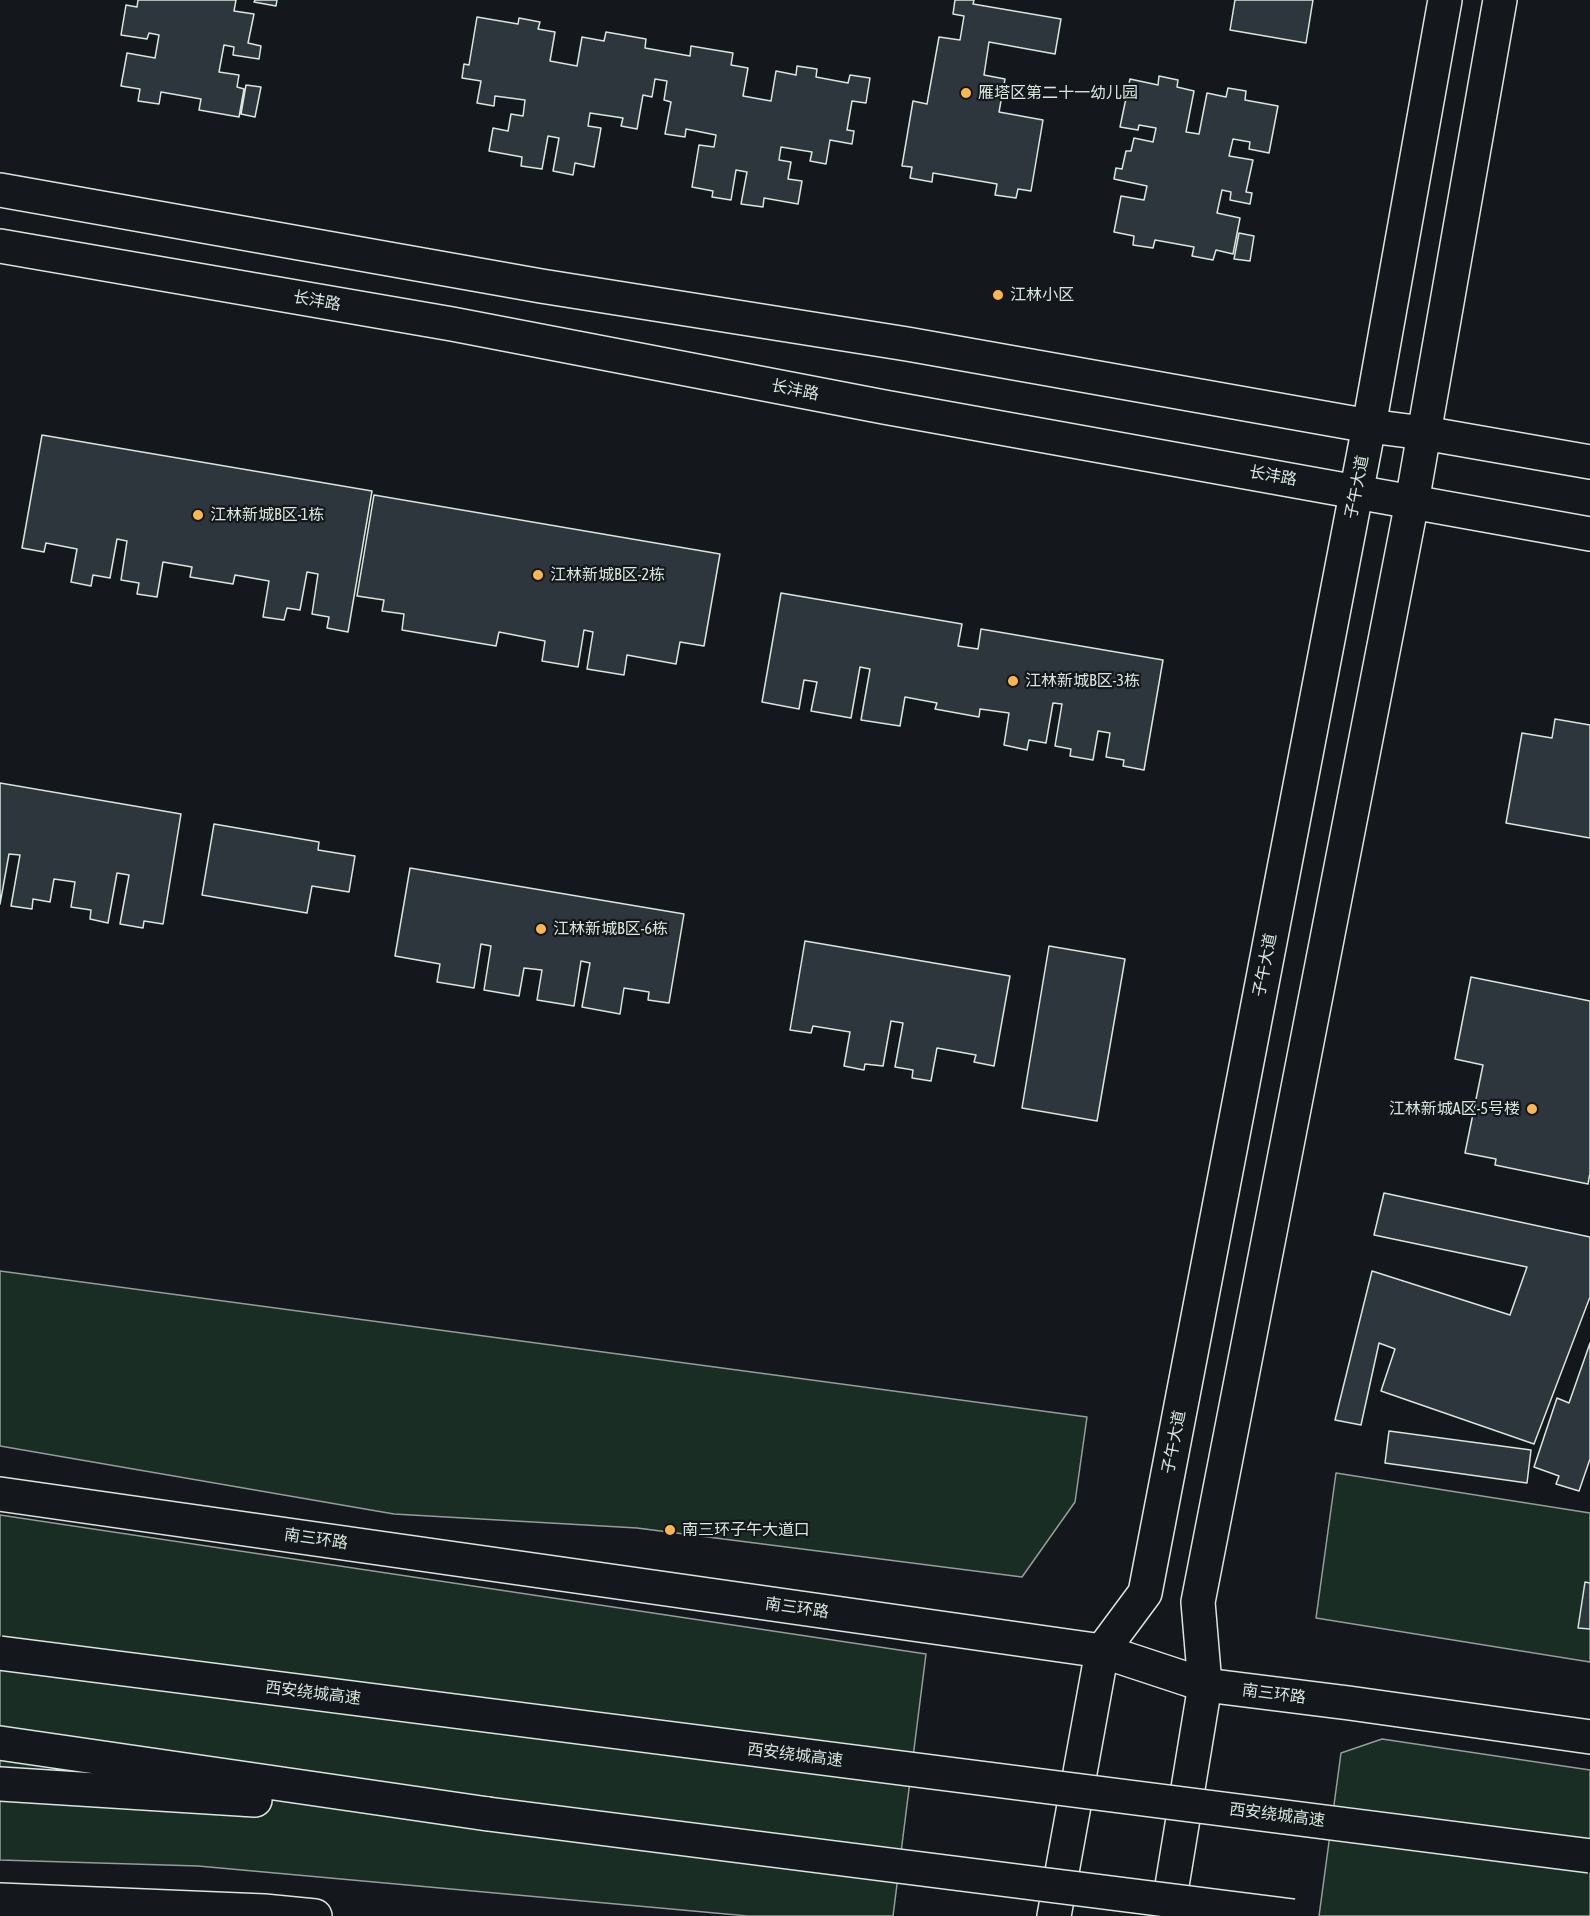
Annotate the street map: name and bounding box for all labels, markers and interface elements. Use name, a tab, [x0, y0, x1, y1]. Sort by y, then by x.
place label: 雁塔区第二十一幼儿园	[978, 83, 1138, 103]
marker: 雁塔区第二十一幼儿园	[959, 86, 973, 100]
place label: 江林小区	[1010, 285, 1074, 305]
street label: 长沣路	[292, 287, 342, 315]
marker: 江林小区	[991, 288, 1005, 302]
street label: 长沣路	[770, 376, 820, 404]
street label: 子午大道	[1341, 454, 1373, 520]
street label: 长沣路	[1248, 462, 1298, 490]
place label: 江林新城B区-1栋	[210, 505, 324, 525]
marker: 江林新城B区-1栋	[191, 508, 205, 522]
place label: 江林新城B区-2栋	[550, 565, 665, 585]
marker: 江林新城B区-2栋	[531, 568, 545, 582]
place label: 江林新城B区-3栋	[1025, 671, 1140, 691]
marker: 江林新城B区-3栋	[1006, 674, 1020, 688]
place label: 江林新城B区-6栋	[553, 919, 668, 939]
marker: 江林新城B区-6栋	[534, 922, 548, 936]
street label: 子午大道	[1249, 932, 1281, 998]
place label: 江林新城A区-5号楼	[1389, 1099, 1520, 1119]
marker: 江林新城A区-5号楼	[1525, 1102, 1539, 1116]
street label: 子午大道	[1158, 1409, 1190, 1475]
place label: 南三环子午大道口	[682, 1520, 810, 1540]
marker: 南三环子午大道口	[663, 1523, 677, 1537]
street label: 南三环路	[283, 1525, 349, 1553]
street label: 南三环路	[764, 1594, 830, 1622]
street label: 西安绕城高速	[264, 1678, 362, 1708]
street label: 南三环路	[1241, 1681, 1307, 1707]
street label: 西安绕城高速	[746, 1740, 844, 1770]
street label: 西安绕城高速	[1228, 1800, 1326, 1830]

